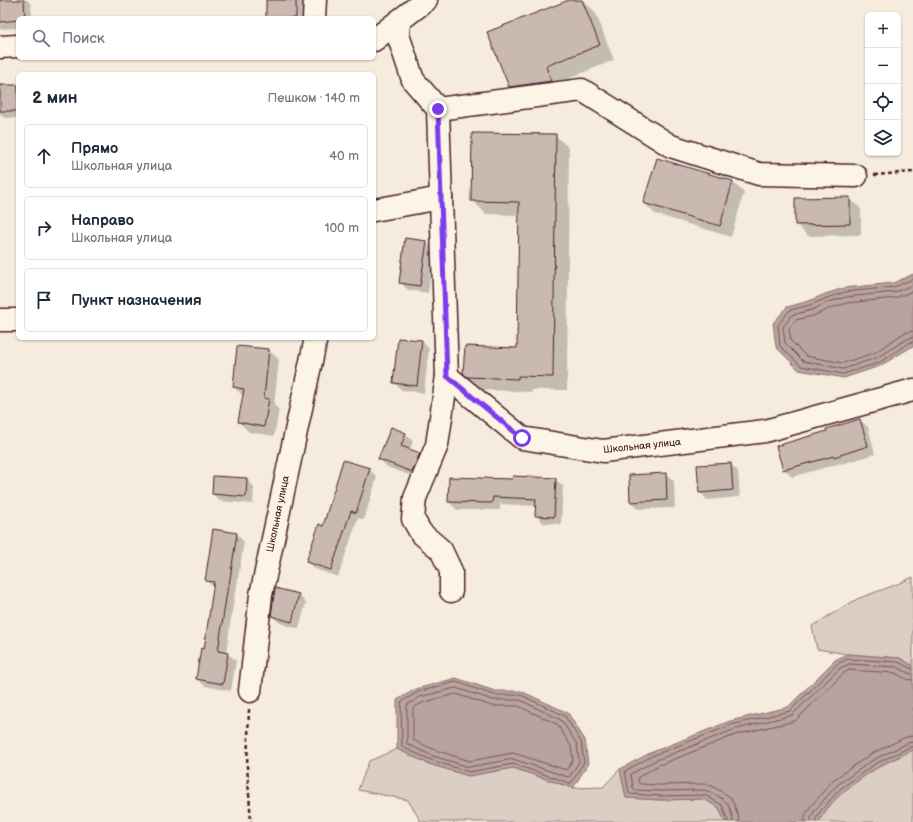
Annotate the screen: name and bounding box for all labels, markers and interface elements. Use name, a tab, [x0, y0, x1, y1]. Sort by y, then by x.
map controls	[865, 12, 901, 156]
button: +	[865, 12, 901, 48]
search box	[16, 16, 376, 60]
icon: search	[30, 27, 52, 49]
text: Поиск	[62, 29, 105, 48]
button: −	[865, 48, 901, 84]
button: locate	[865, 84, 901, 120]
text: 2 мин	[32, 88, 78, 108]
text: Пешком · 140 m	[268, 90, 360, 106]
route end	[429, 100, 447, 118]
button: layers	[865, 120, 901, 156]
text: Прямо	[71, 139, 118, 158]
icon: ahead	[33, 145, 55, 167]
text: 40 m	[329, 148, 359, 164]
text: Школьная улица	[71, 158, 173, 174]
text: Направо	[71, 211, 134, 230]
icon: right	[33, 217, 55, 239]
text: 100 m	[324, 220, 359, 236]
text: Школьная улица	[71, 230, 173, 246]
icon: arrive	[33, 289, 55, 311]
text: Пункт назначения	[71, 291, 202, 310]
route start	[513, 429, 531, 447]
street label: Школьная улица	[603, 436, 682, 456]
street label: Школьная улица	[264, 474, 292, 553]

